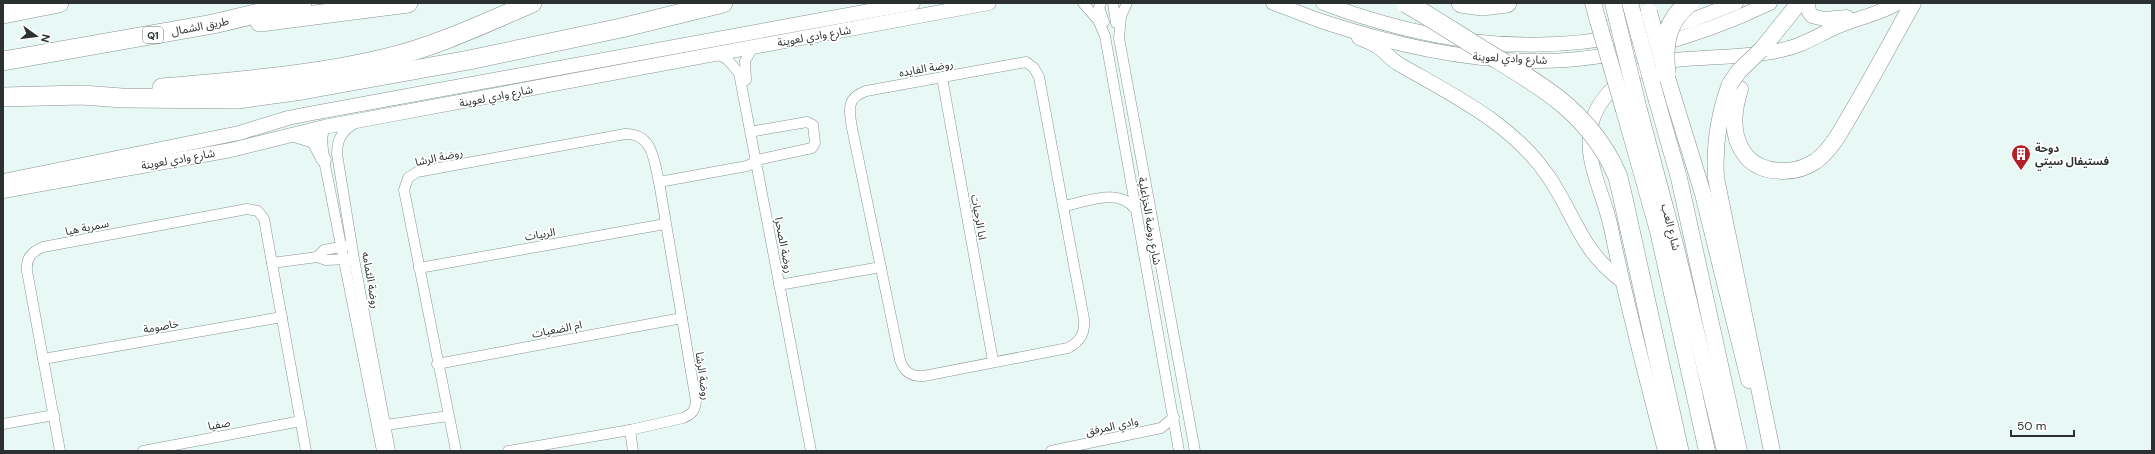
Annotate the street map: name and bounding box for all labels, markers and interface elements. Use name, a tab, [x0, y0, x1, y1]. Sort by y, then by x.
street label: طريق الشمال	[170, 14, 230, 39]
north arrow	[16, 16, 56, 56]
street label: شارع وادي لعوينة	[776, 23, 853, 52]
road number: Q1	[143, 27, 163, 43]
text: N	[38, 33, 53, 44]
street label: شارع وادي لعوينة	[1472, 49, 1548, 70]
street label: روضة الفايده	[898, 56, 954, 80]
street label: شارع وادي لعوينة	[458, 82, 535, 112]
place label: دوحة فستيفال سيتي	[2035, 141, 2110, 171]
building icon: دوحة فستيفال سيتي	[2010, 143, 2032, 171]
street label: روضة الرشا	[414, 145, 464, 169]
street label: شارع وادي لعوينة	[140, 146, 217, 175]
street label: شارع روضة الخزاعلية	[1134, 176, 1165, 267]
street label: ابا الرحيات	[968, 193, 990, 241]
street label: شارع العب	[1657, 202, 1684, 252]
street label: سمرية هيا	[64, 216, 110, 238]
street label: روضة الصحرا	[772, 216, 796, 274]
street label: الربيات	[524, 224, 556, 244]
street label: روضة الثمامه	[359, 251, 383, 309]
street label: خاصومة	[142, 316, 180, 336]
street label: ام الضعيات	[531, 317, 583, 342]
street label: روضة الرشا	[693, 351, 713, 401]
scale bar	[2011, 412, 2074, 438]
street label: وادي المرفق	[1084, 414, 1140, 441]
street label: صفيا	[207, 415, 232, 433]
text: 50 m	[2017, 418, 2046, 434]

